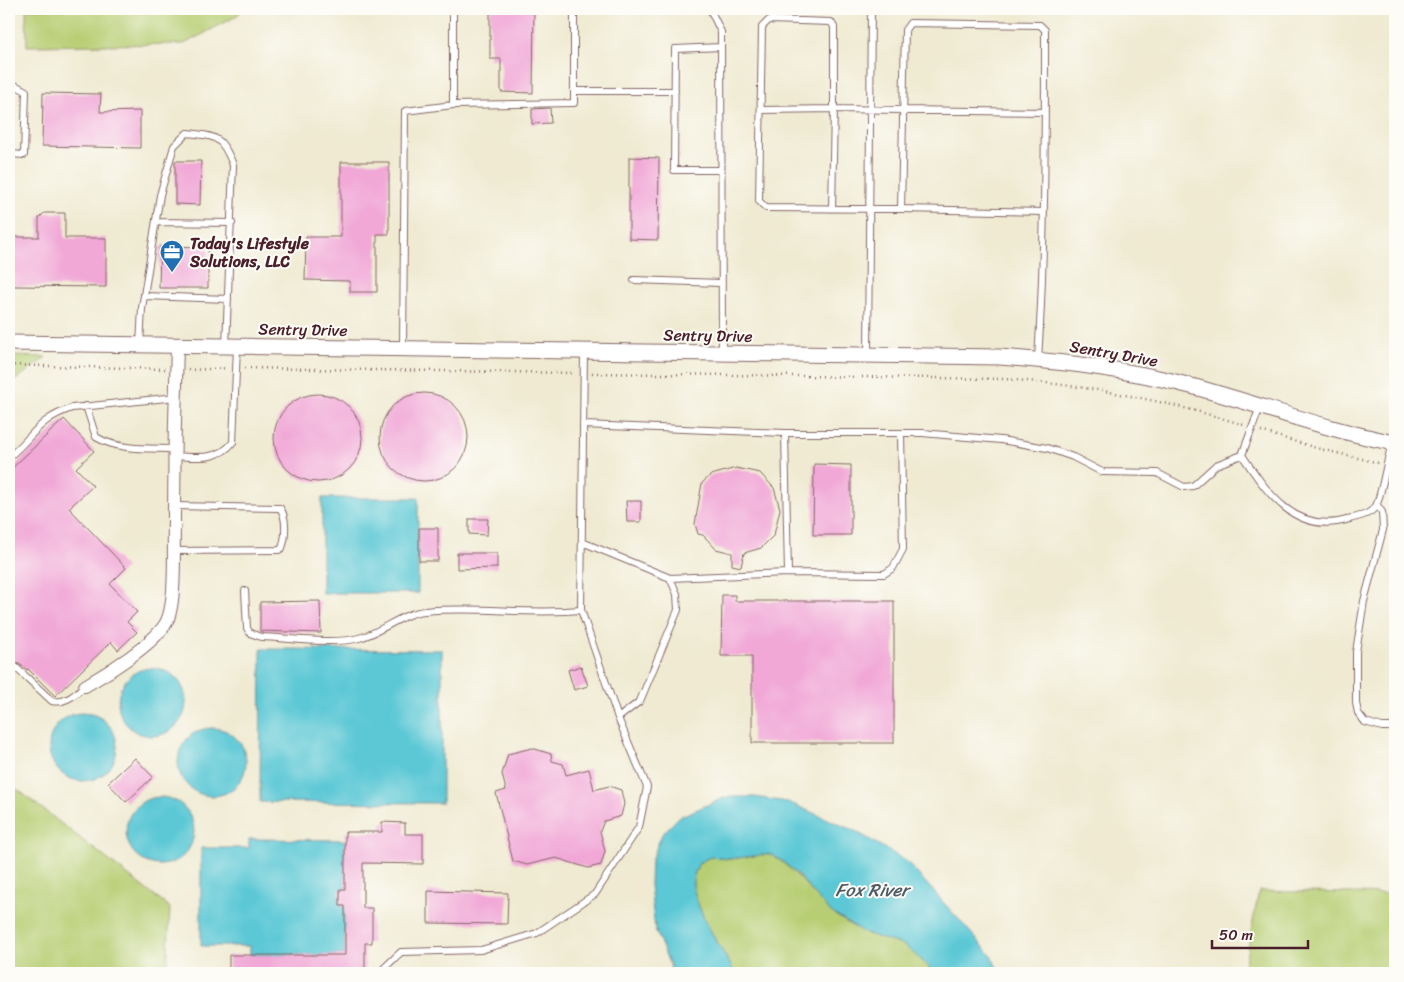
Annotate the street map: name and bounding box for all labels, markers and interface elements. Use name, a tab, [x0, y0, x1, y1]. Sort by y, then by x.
place label: Today's Lifestyle Solutions, LLC	[189, 229, 310, 276]
office icon: Today's Lifestyle Solutions, LLC	[159, 239, 185, 273]
street label: Sentry Drive	[258, 314, 348, 345]
street label: Sentry Drive	[663, 320, 753, 351]
street label: Sentry Drive	[1068, 331, 1160, 376]
water label: Fox River	[835, 874, 912, 906]
scale bar	[1212, 917, 1308, 949]
text: 50 m	[1219, 922, 1254, 948]

